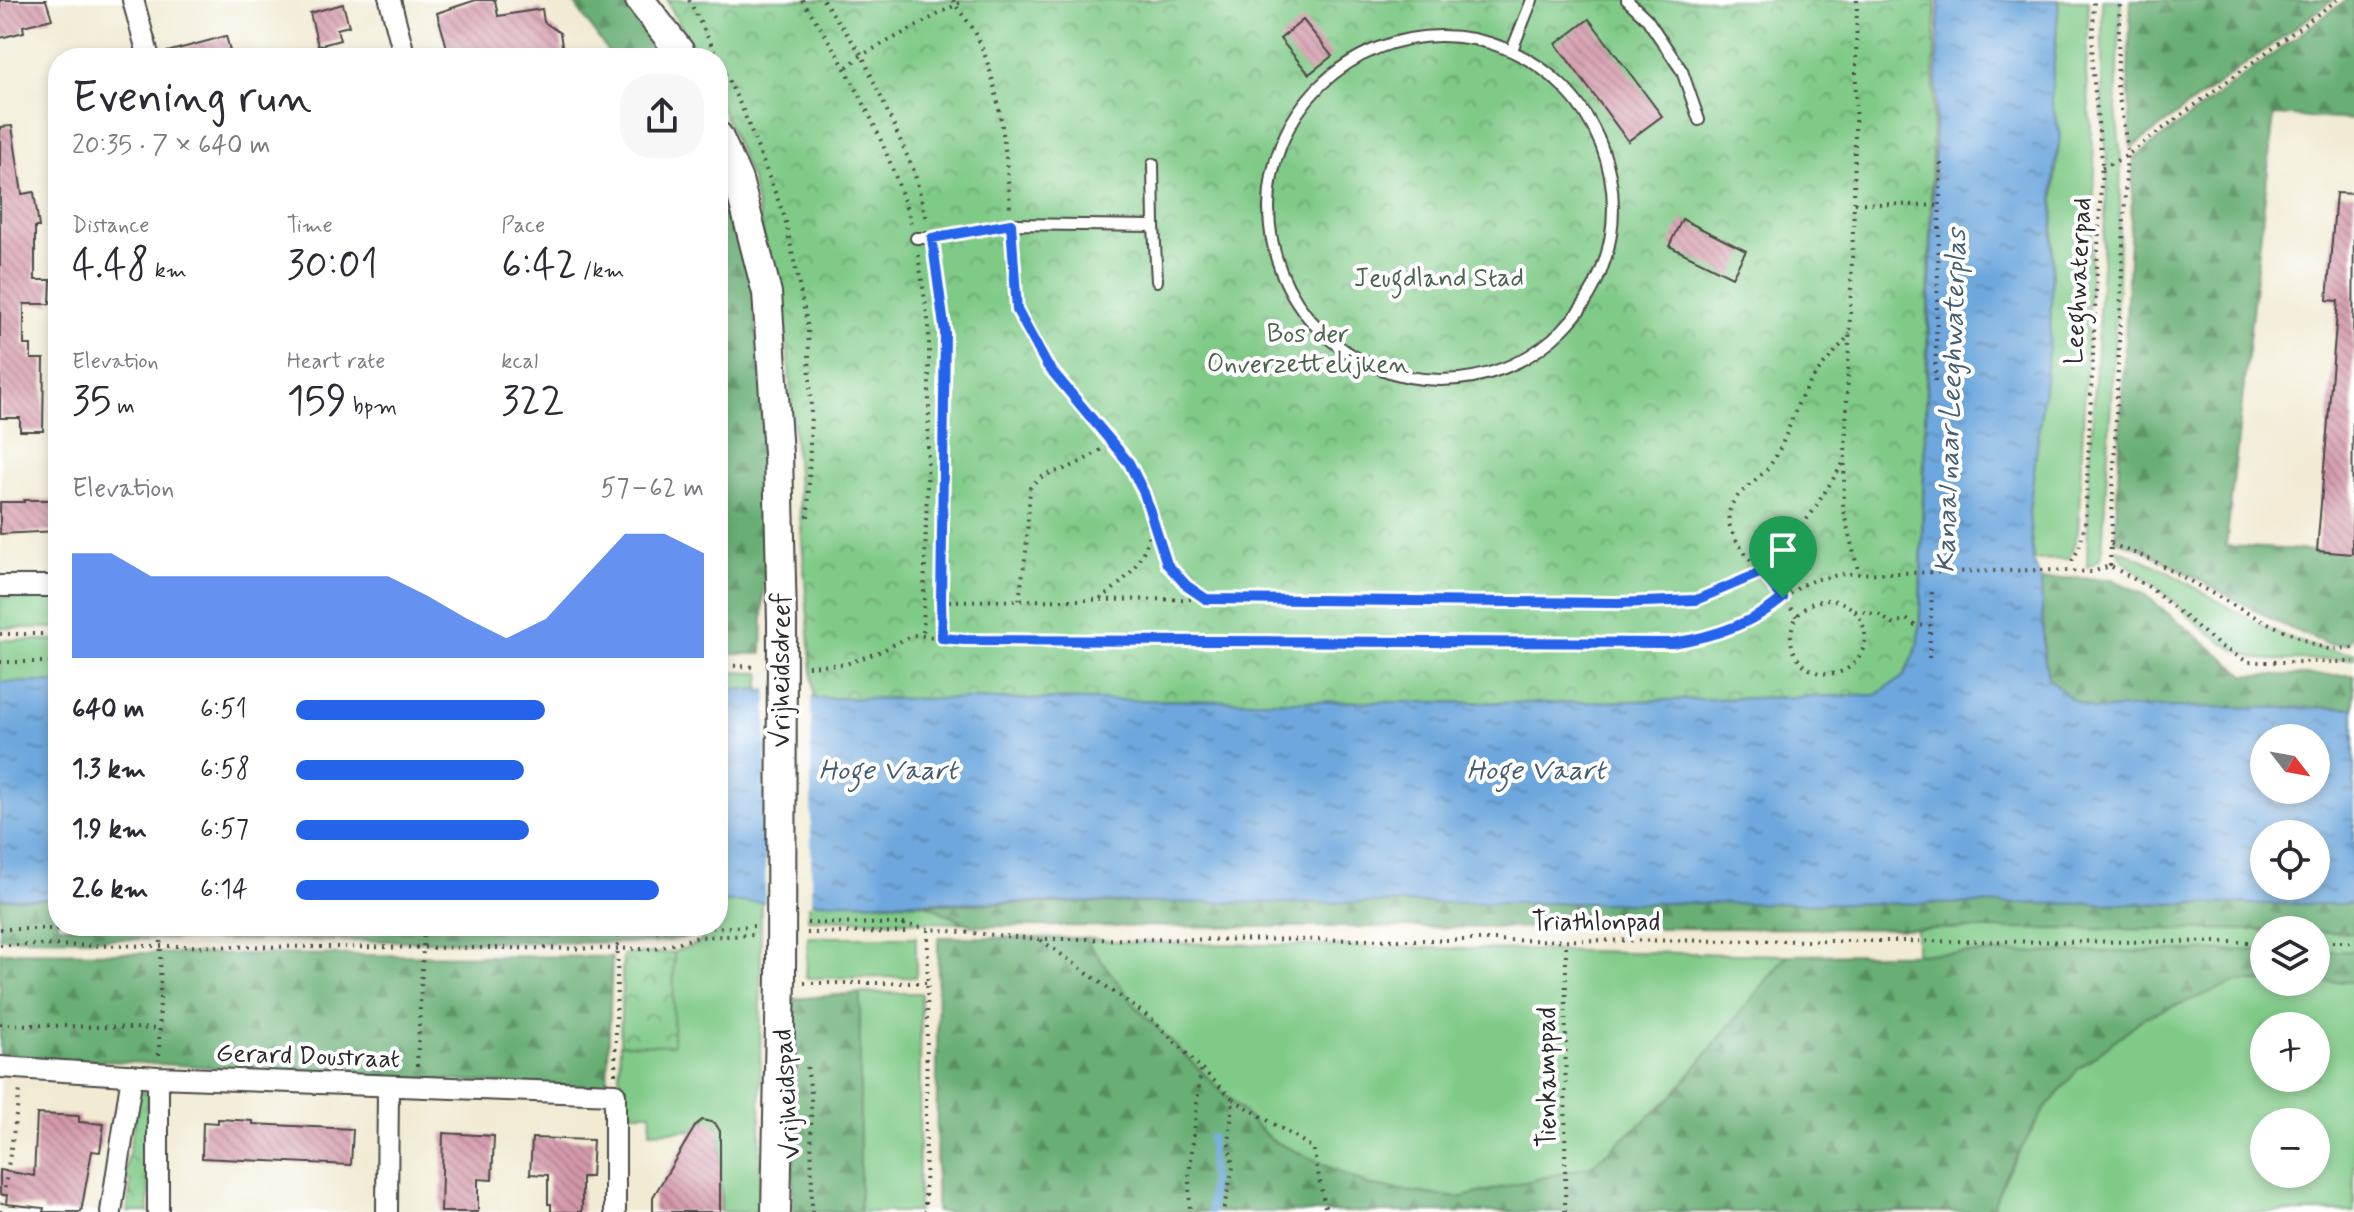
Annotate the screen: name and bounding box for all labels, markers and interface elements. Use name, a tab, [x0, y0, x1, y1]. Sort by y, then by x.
text: Evening run	[72, 70, 312, 128]
button: share	[620, 74, 704, 158]
text: 20:35 · 7 × 640 m	[72, 129, 270, 163]
street label: Leeghwaterpad	[2058, 197, 2103, 365]
text: Distance	[72, 212, 149, 240]
text: Time	[287, 212, 333, 240]
text: Pace	[501, 212, 545, 240]
water label: Kanaal naar Leeghwaterplas	[1928, 226, 1977, 574]
text: 4.48	[72, 240, 149, 292]
text: 30:01	[287, 240, 378, 292]
text: 6:42	[501, 240, 577, 292]
text: km	[149, 257, 187, 285]
text: /km	[577, 257, 625, 285]
park label: Jeugdland Stad	[1354, 262, 1524, 299]
park label: Bos der Onverzettelijken	[1207, 318, 1409, 382]
text: Elevation	[72, 348, 159, 376]
text: Heart rate	[287, 348, 385, 376]
text: kcal	[501, 348, 538, 376]
text: 35	[72, 376, 111, 428]
text: 159	[287, 376, 347, 428]
text: 322	[501, 376, 564, 428]
text: m	[111, 393, 135, 421]
text: bpm	[347, 393, 397, 421]
text: Elevation	[72, 472, 174, 506]
text: 57–62 m	[601, 472, 704, 506]
pin	[1749, 516, 1817, 598]
icon: arrive	[1761, 528, 1805, 572]
street label: Vrijheidsdreef	[765, 593, 799, 747]
text: 640 m	[72, 693, 144, 727]
text: 6:51	[200, 693, 247, 727]
north arrow	[2250, 724, 2330, 804]
map controls	[2250, 724, 2330, 1188]
text: 1.3 km	[72, 753, 146, 787]
text: 6:58	[200, 753, 250, 787]
water label: Hoge Vaart	[819, 753, 960, 793]
water label: Hoge Vaart	[1467, 753, 1608, 793]
text: 1.9 km	[72, 813, 147, 847]
text: 6:57	[200, 813, 249, 847]
button: locate	[2250, 820, 2330, 900]
text: 2.6 km	[72, 873, 148, 907]
text: 6:14	[200, 873, 248, 907]
street label: Triathlonpad	[1532, 906, 1660, 940]
button: layers	[2250, 916, 2330, 996]
street label: Tienkamppad	[1531, 1007, 1565, 1147]
button: +	[2250, 1012, 2330, 1092]
street label: Vrijheidspad	[766, 1028, 810, 1160]
street label: Gerard Doustraat	[215, 1037, 401, 1077]
button: −	[2250, 1108, 2330, 1188]

